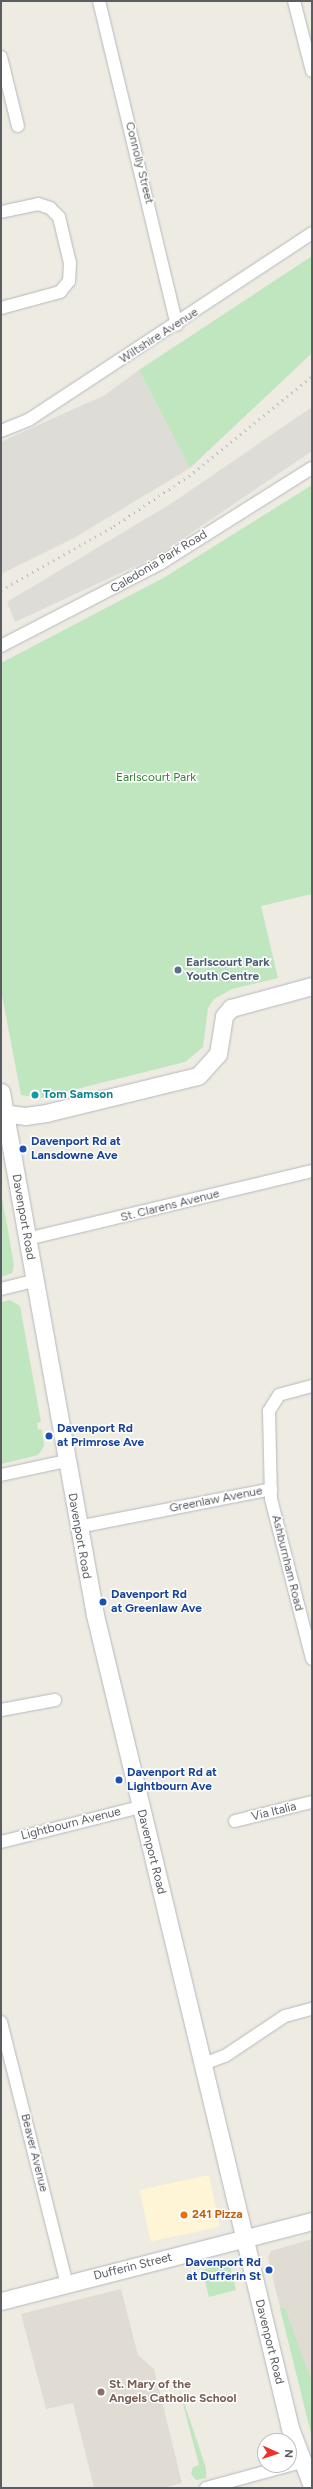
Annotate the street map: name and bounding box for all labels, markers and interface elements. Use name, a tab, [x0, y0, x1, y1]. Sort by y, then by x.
street label: Connolly Street	[122, 120, 156, 206]
street label: Wiltshire Avenue	[117, 305, 201, 367]
street label: Caledonia Park Road	[108, 528, 210, 596]
park label: Earlscourt Park	[116, 771, 196, 785]
place label: Earlscourt Park Youth Centre	[186, 956, 270, 984]
marker: Earlscourt Park Youth Centre	[173, 965, 183, 975]
place label: Tom Samson	[43, 1088, 113, 1102]
marker: Tom Samson	[30, 1090, 40, 1100]
place label: Davenport Rd at Lansdowne Ave	[31, 1135, 121, 1163]
marker: Davenport Rd at Lansdowne Ave	[18, 1144, 28, 1154]
street label: Davenport Road	[8, 1173, 38, 1261]
street label: St. Clarens Avenue	[119, 1187, 221, 1225]
place label: Davenport Rd at Primrose Ave	[57, 1422, 144, 1450]
marker: Davenport Rd at Primrose Ave	[44, 1431, 54, 1441]
street label: Greenlaw Avenue	[168, 1484, 264, 1516]
street label: Davenport Road	[64, 1492, 94, 1580]
street label: Ashburnham Road	[268, 1513, 306, 1613]
place label: Davenport Rd at Greenlaw Ave	[111, 1588, 202, 1616]
marker: Davenport Rd at Greenlaw Ave	[98, 1597, 108, 1607]
place label: Davenport Rd at Lightbourn Ave	[127, 1766, 217, 1794]
marker: Davenport Rd at Lightbourn Ave	[114, 1775, 124, 1785]
street label: Via Italia	[250, 1799, 298, 1825]
street label: Lightbourn Avenue	[20, 1805, 122, 1843]
street label: Davenport Road	[134, 1808, 168, 1896]
street label: Beaver Avenue	[17, 2112, 51, 2194]
place label: 241 Pizza	[192, 2208, 243, 2222]
marker: 241 Pizza	[179, 2210, 189, 2220]
street label: Dufferin Street	[92, 2250, 174, 2284]
place label: Davenport Rd at Dufferin St	[185, 2256, 261, 2284]
marker: Davenport Rd at Dufferin St	[264, 2265, 274, 2275]
street label: Davenport Road	[252, 2298, 286, 2386]
place label: St. Mary of the Angels Catholic School	[109, 2378, 236, 2406]
marker: St. Mary of the Angels Catholic School	[96, 2387, 106, 2397]
north arrow	[257, 2433, 297, 2473]
text: N	[282, 2449, 295, 2458]

